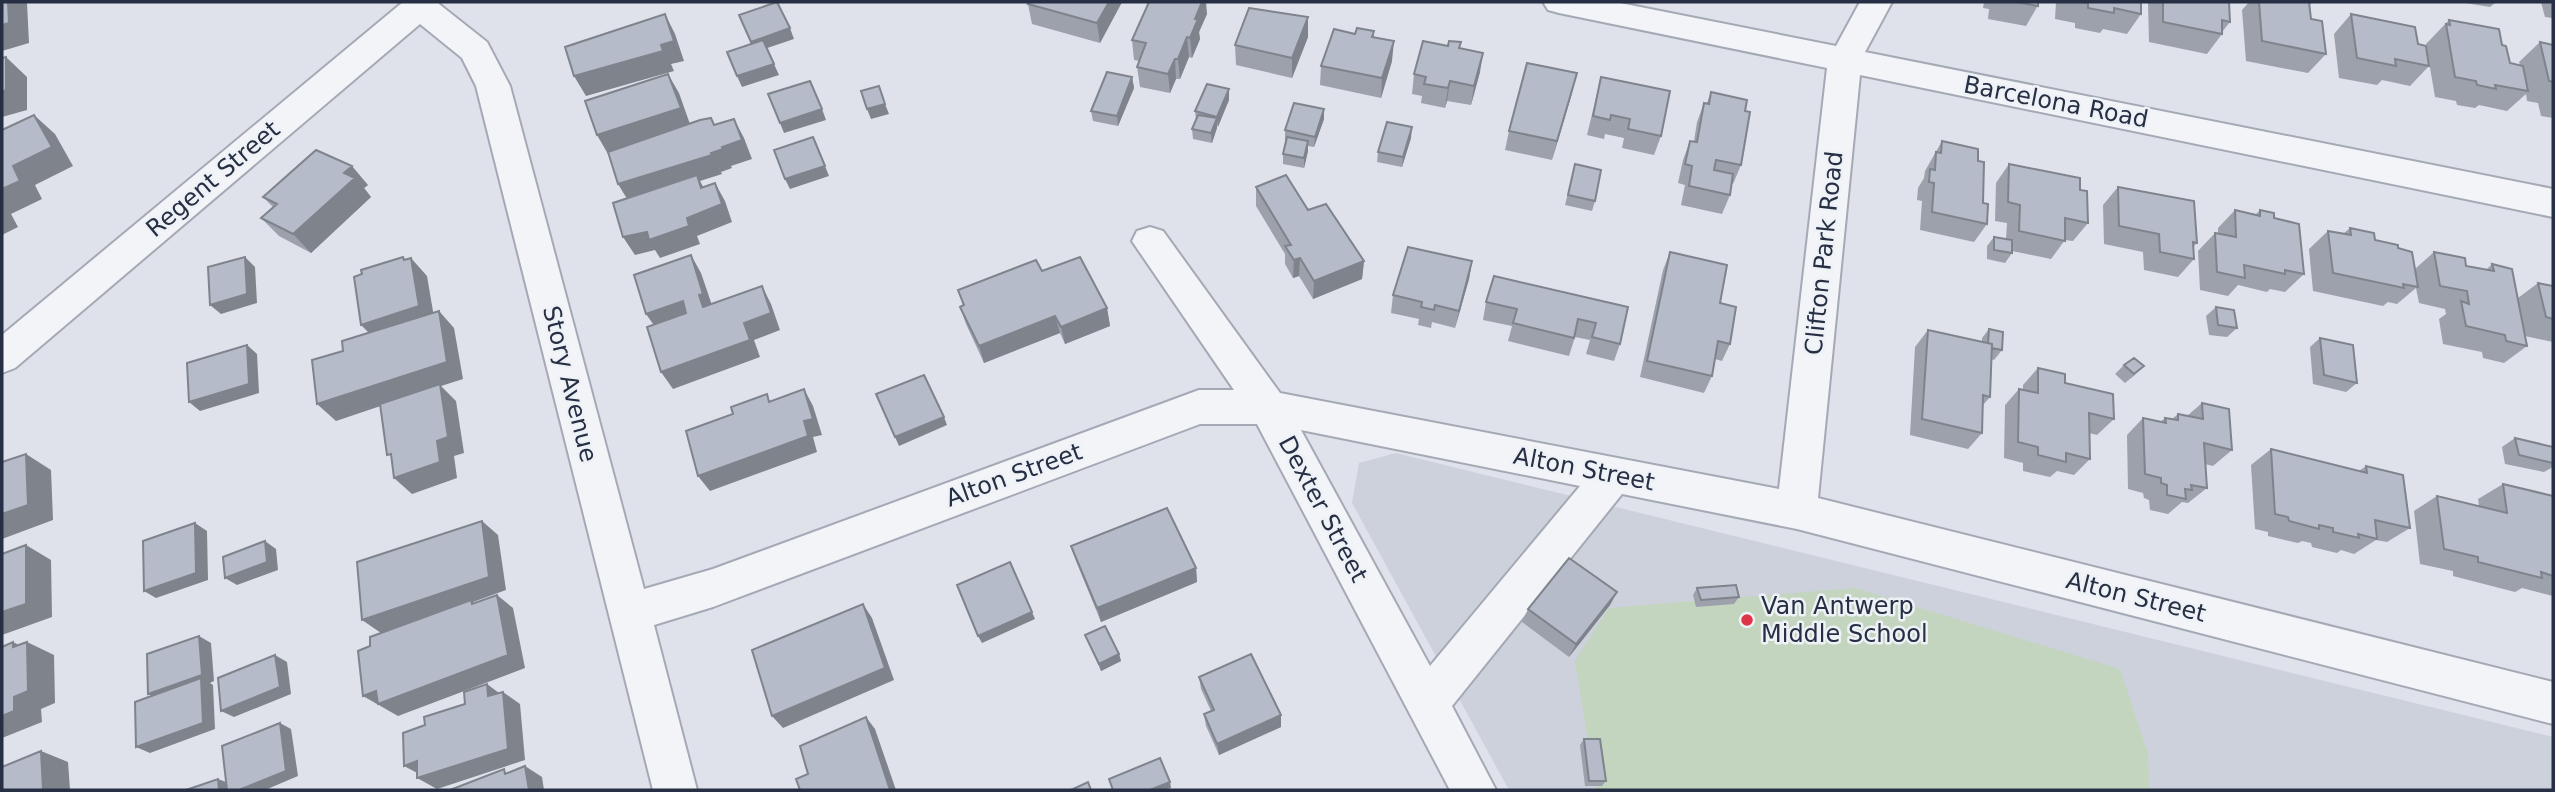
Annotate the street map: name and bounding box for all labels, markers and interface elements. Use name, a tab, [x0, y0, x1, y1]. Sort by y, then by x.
street label: Barcelona Road	[1961, 70, 2151, 134]
street label: Regent Street	[141, 115, 285, 243]
street label: Clifton Park Road	[1799, 150, 1849, 356]
street label: Story Avenue	[537, 303, 603, 465]
street label: Dexter Street	[1273, 431, 1373, 587]
street label: Alton Street	[942, 437, 1086, 513]
street label: Alton Street	[1511, 442, 1657, 496]
street label: Alton Street	[2063, 566, 2209, 628]
place label: Van Antwerp Middle School	[1761, 592, 1928, 648]
marker: Van Antwerp Middle School	[1739, 612, 1755, 628]

